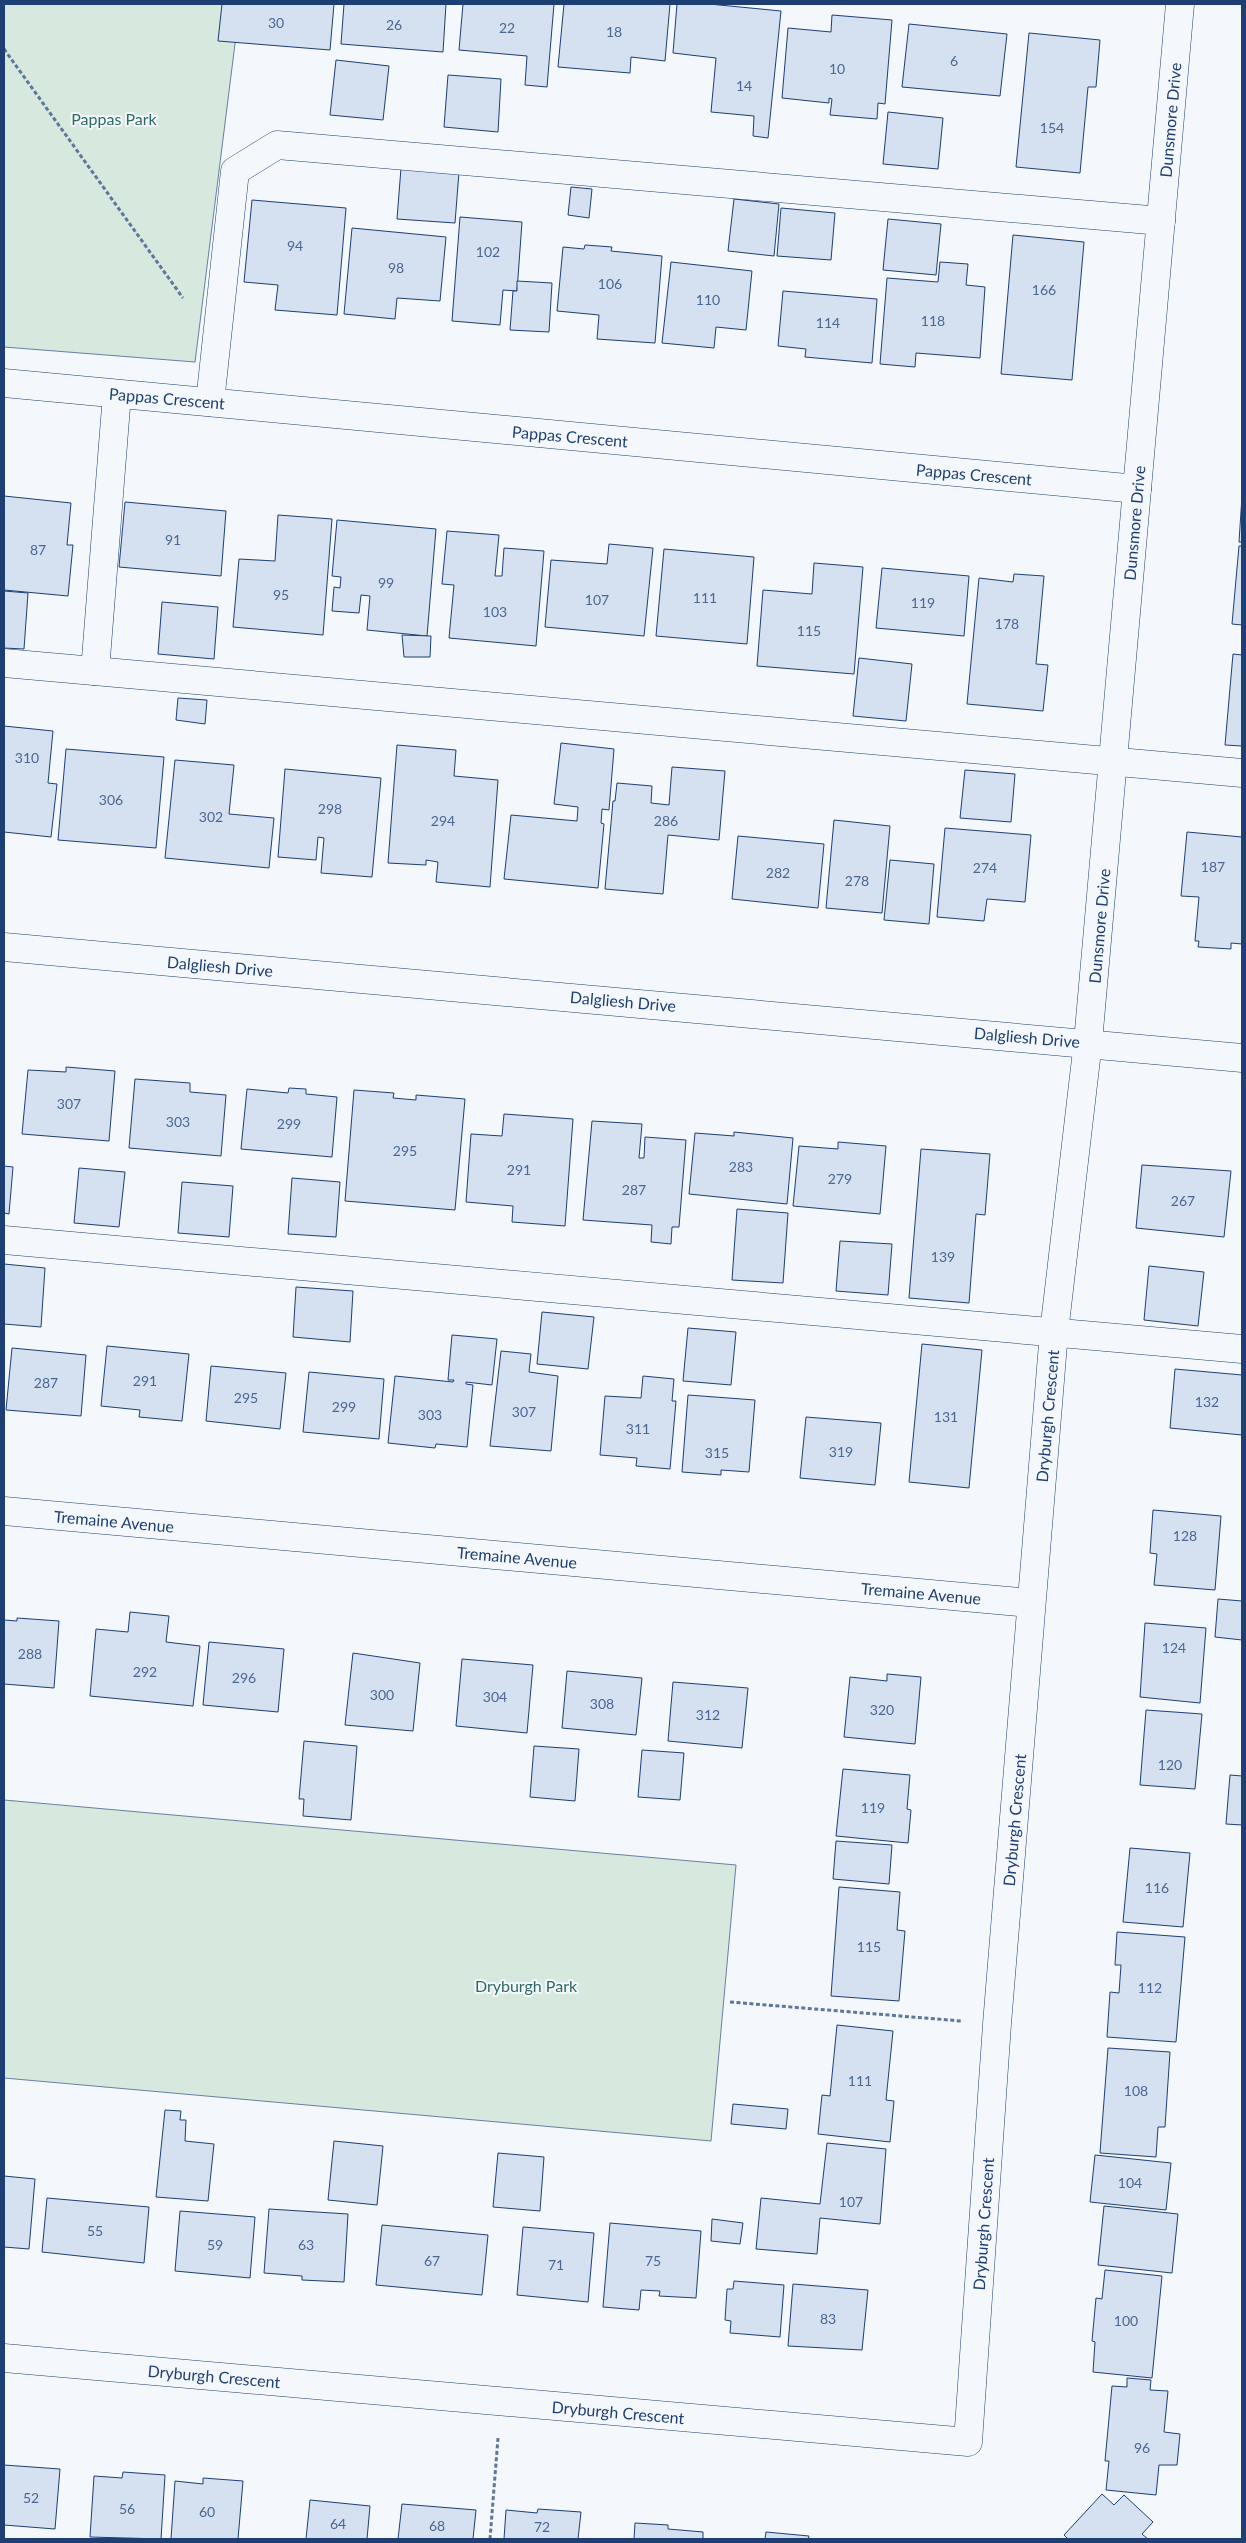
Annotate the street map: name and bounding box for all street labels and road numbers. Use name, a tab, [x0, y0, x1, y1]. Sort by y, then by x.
street label: Dunsmore Drive	[1156, 62, 1184, 178]
street label: Pappas Crescent	[108, 383, 226, 413]
street label: Pappas Crescent	[511, 421, 629, 451]
street label: Pappas Crescent	[915, 459, 1033, 489]
street label: Dunsmore Drive	[1120, 465, 1148, 581]
street label: Dunsmore Drive	[1085, 868, 1113, 984]
street label: Dalgliesh Drive	[166, 952, 274, 980]
street label: Dalgliesh Drive	[569, 987, 677, 1015]
street label: Dalgliesh Drive	[973, 1023, 1081, 1051]
street label: Dryburgh Crescent	[1032, 1349, 1062, 1483]
street label: Tremaine Avenue	[53, 1506, 175, 1536]
street label: Tremaine Avenue	[456, 1542, 578, 1572]
street label: Tremaine Avenue	[860, 1578, 982, 1608]
street label: Dryburgh Crescent	[999, 1753, 1029, 1887]
street label: Dryburgh Crescent	[969, 2157, 997, 2291]
street label: Dryburgh Crescent	[147, 2361, 281, 2391]
street label: Dryburgh Crescent	[551, 2397, 685, 2427]

